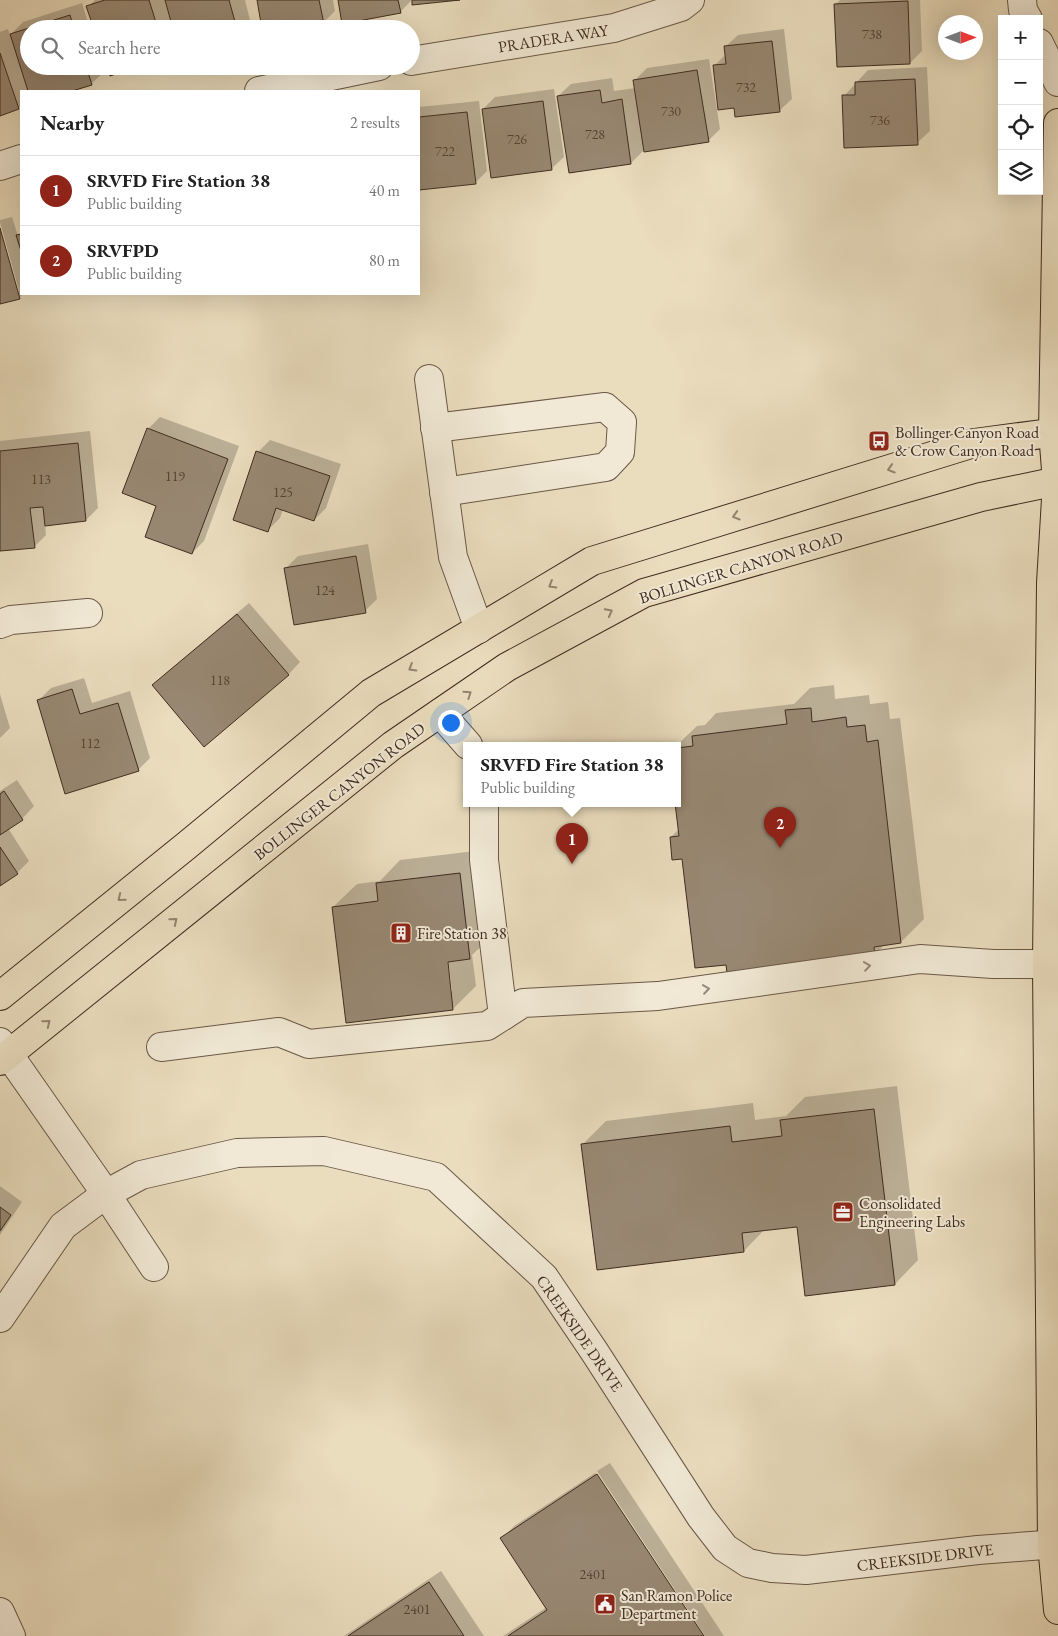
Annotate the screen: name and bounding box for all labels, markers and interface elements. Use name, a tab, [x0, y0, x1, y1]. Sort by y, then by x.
north arrow	[938, 15, 983, 60]
map controls	[998, 15, 1043, 195]
button: +	[998, 15, 1043, 60]
street label: PRADERA WAY	[497, 19, 610, 58]
search box	[20, 20, 420, 75]
house number: 738	[862, 25, 882, 43]
icon: search	[38, 34, 66, 62]
text: Search here	[78, 35, 160, 60]
button: −	[998, 60, 1043, 105]
house number: 732	[736, 78, 756, 96]
house number: 730	[661, 102, 681, 120]
button: locate	[998, 105, 1043, 150]
text: Nearby	[40, 109, 104, 136]
house number: 736	[870, 111, 890, 129]
text: 2 results	[350, 112, 400, 133]
house number: 728	[585, 125, 605, 143]
house number: 726	[507, 130, 527, 148]
house number: 722	[435, 142, 455, 160]
button: layers	[998, 150, 1043, 195]
text: SRVFD Fire Station 38	[87, 168, 270, 193]
text: 1	[52, 180, 60, 201]
text: 40 m	[369, 180, 400, 201]
text: Public building	[87, 193, 182, 214]
text: SRVFPD	[87, 238, 159, 263]
text: 2	[52, 250, 60, 271]
text: 80 m	[369, 250, 400, 271]
text: Public building	[87, 263, 182, 284]
place label: Bollinger Canyon Road & Crow Canyon Road	[895, 422, 1040, 461]
bus stop icon: Bollinger Canyon Road & Crow Canyon Road	[867, 429, 891, 453]
one-way arrow	[888, 463, 896, 473]
house number: 119	[165, 467, 185, 485]
house number: 113	[31, 470, 51, 488]
house number: 125	[273, 483, 293, 501]
one-way arrow	[733, 511, 741, 521]
street label: BOLLINGER CANYON ROAD	[637, 526, 846, 609]
one-way arrow	[549, 578, 558, 588]
house number: 124	[315, 581, 335, 599]
one-way arrow	[604, 608, 613, 618]
one-way arrow	[409, 662, 418, 672]
house number: 118	[210, 671, 230, 689]
one-way arrow	[463, 690, 472, 700]
your location	[438, 710, 464, 736]
street label: BOLLINGER CANYON ROAD	[249, 718, 429, 865]
house number: 112	[80, 734, 100, 752]
popup	[463, 742, 681, 807]
text: SRVFD Fire Station 38	[480, 752, 664, 777]
text: Public building	[480, 777, 575, 798]
pin: 2	[764, 807, 796, 848]
pin: 1	[556, 823, 588, 864]
one-way arrow	[118, 893, 127, 901]
one-way arrow	[168, 919, 177, 927]
building icon: Fire Station 38	[389, 921, 413, 945]
place label: Fire Station 38	[417, 923, 507, 944]
one-way arrow	[863, 961, 871, 972]
one-way arrow	[702, 984, 710, 995]
one-way arrow	[41, 1021, 50, 1029]
place label: Consolidated Engineering Labs	[859, 1193, 965, 1232]
office icon: Consolidated Engineering Labs	[831, 1200, 855, 1224]
street label: CREEKSIDE DRIVE	[532, 1271, 628, 1396]
street label: CREEKSIDE DRIVE	[856, 1539, 995, 1576]
house number: 2401	[580, 1565, 606, 1583]
place label: San Ramon Police Department	[621, 1585, 732, 1624]
public building icon: San Ramon Police Department	[593, 1592, 617, 1616]
house number: 2401	[404, 1600, 430, 1618]

